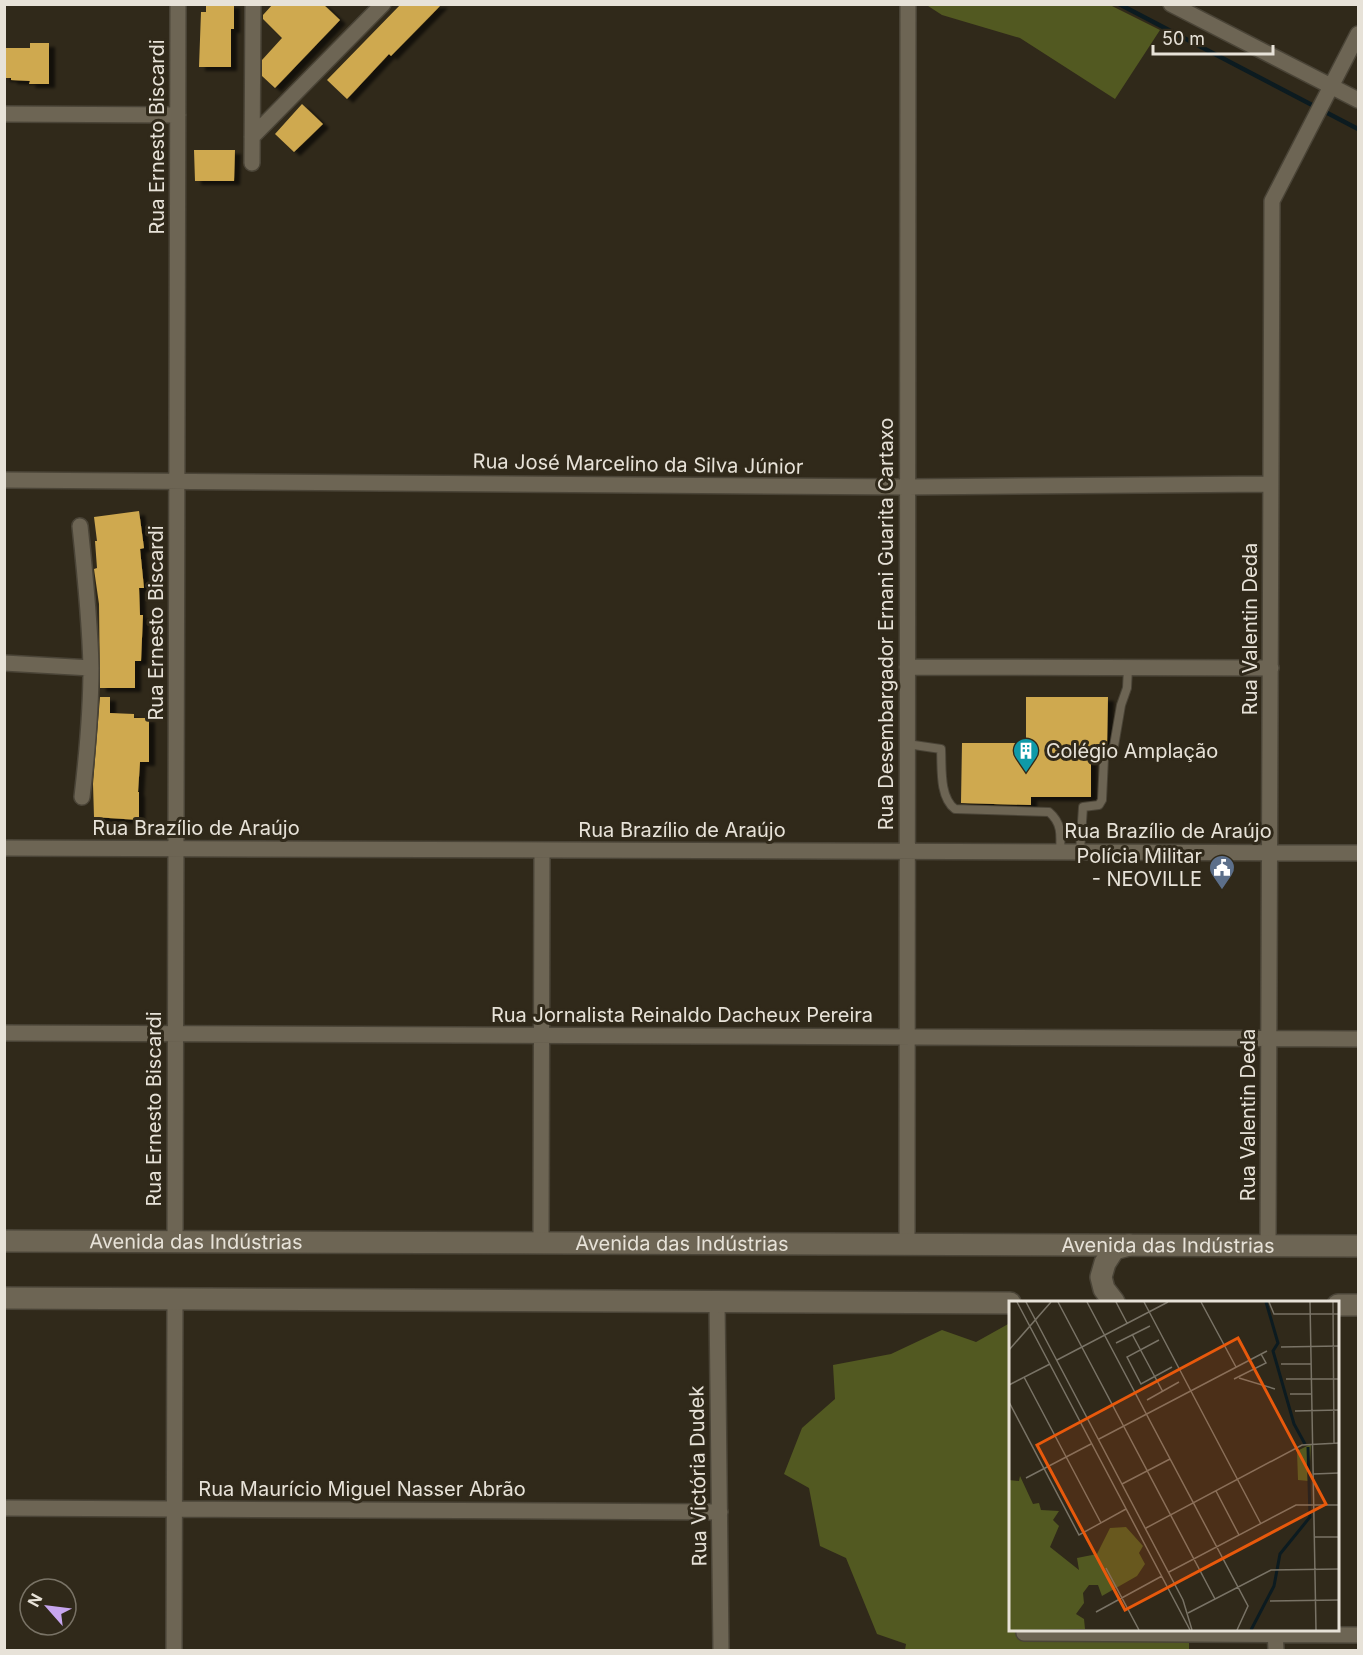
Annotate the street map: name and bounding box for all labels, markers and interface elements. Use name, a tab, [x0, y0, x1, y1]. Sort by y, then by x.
scale bar	[1153, 18, 1273, 56]
text: 50 m	[1162, 28, 1205, 49]
street label: Rua Ernesto Biscardi	[145, 39, 169, 235]
street label: Rua Desembargador Ernani Guarita Cartaxo	[874, 418, 898, 830]
street label: Rua José Marcelino da Silva Júnior	[472, 449, 804, 479]
street label: Rua Ernesto Biscardi	[144, 525, 168, 721]
street label: Rua Valentin Deda	[1238, 543, 1262, 715]
building icon: Colégio Amplação	[1011, 736, 1041, 774]
place label: Colégio Amplação	[1046, 739, 1218, 763]
street label: Rua Brazílio de Araújo	[92, 816, 300, 840]
street label: Rua Brazílio de Araújo	[578, 818, 786, 842]
street label: Rua Brazílio de Araújo	[1064, 819, 1272, 843]
place label: Polícia Militar - NEOVILLE	[1077, 844, 1202, 891]
public building icon: Polícia Militar - NEOVILLE	[1207, 853, 1237, 891]
street label: Rua Jornalista Reinaldo Dacheux Pereira	[491, 1003, 873, 1027]
street label: Rua Ernesto Biscardi	[142, 1011, 166, 1207]
street label: Rua Valentin Deda	[1236, 1029, 1260, 1201]
street label: Avenida das Indústrias	[89, 1229, 303, 1254]
street label: Avenida das Indústrias	[575, 1231, 789, 1256]
street label: Avenida das Indústrias	[1061, 1233, 1275, 1258]
inset map	[1009, 1301, 1339, 1631]
street label: Rua Victória Dudek	[684, 1385, 712, 1567]
street label: Rua Maurício Miguel Nasser Abrão	[198, 1477, 526, 1501]
north arrow	[18, 1577, 78, 1637]
text: N	[23, 1590, 46, 1610]

